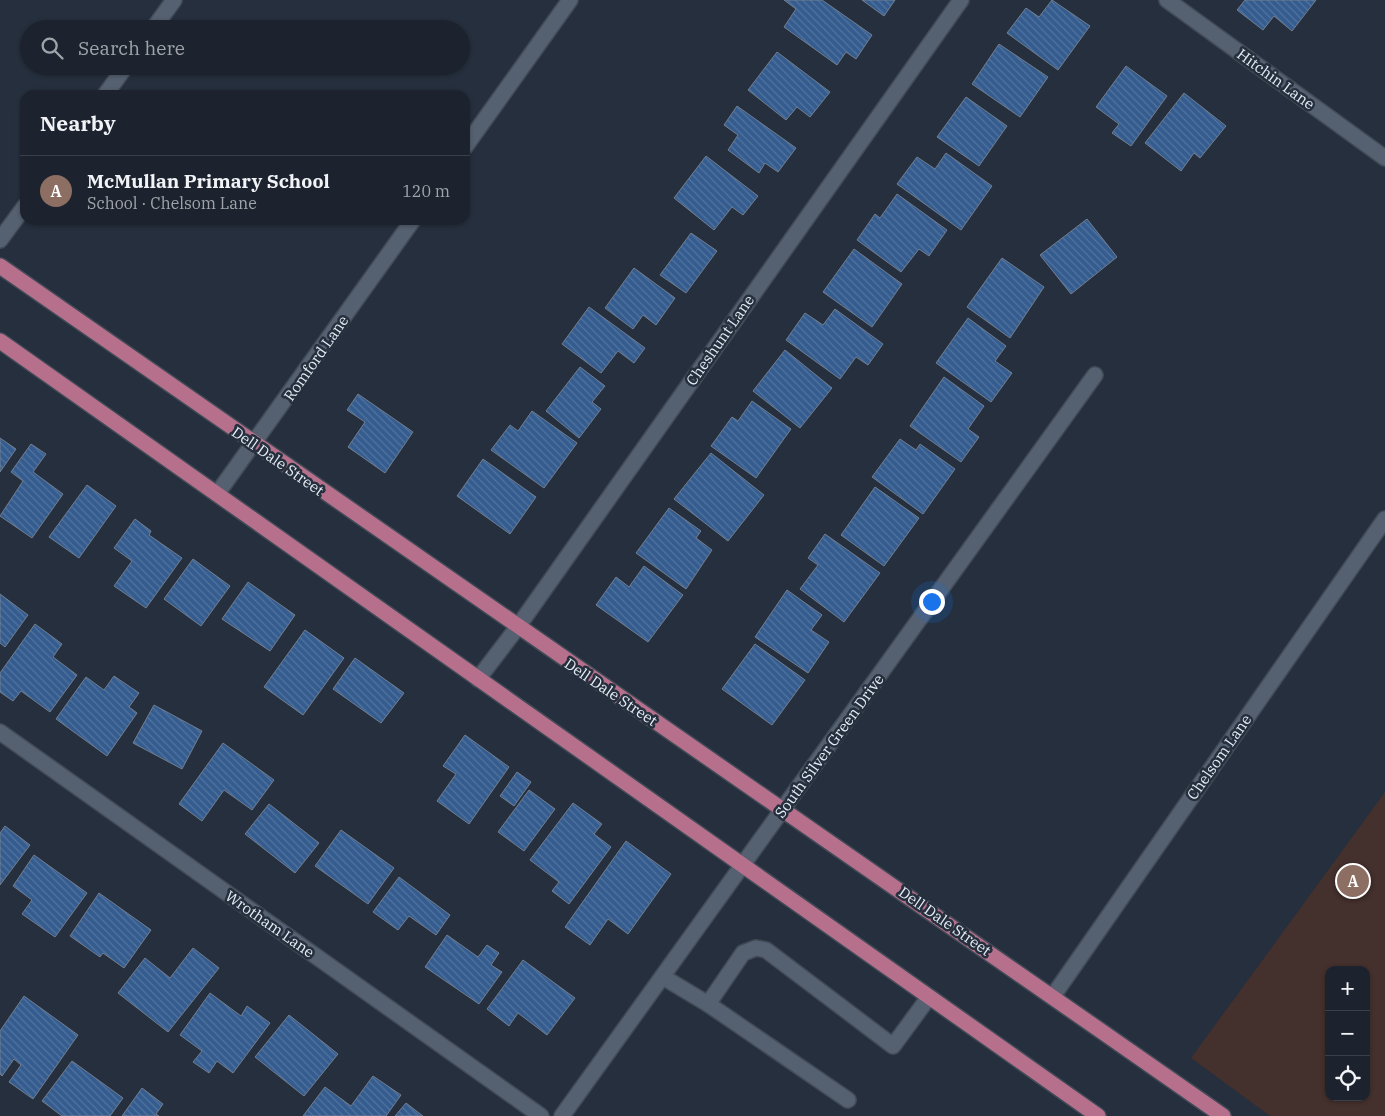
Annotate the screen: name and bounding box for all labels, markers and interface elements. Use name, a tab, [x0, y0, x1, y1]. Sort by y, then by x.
search box	[20, 20, 470, 75]
icon: search	[38, 34, 66, 62]
text: Search here	[78, 36, 185, 60]
street label: Hitchin Lane	[1233, 44, 1319, 114]
text: Nearby	[40, 109, 116, 137]
text: McMullan Primary School	[87, 169, 330, 193]
text: A	[50, 181, 62, 201]
text: 120 m	[402, 181, 450, 201]
text: School · Chelsom Lane	[87, 193, 257, 213]
street label: Cheshunt Lane	[682, 291, 758, 389]
street label: Romford Lane	[280, 312, 352, 404]
street label: Dell Dale Street	[228, 422, 328, 500]
your location	[919, 589, 945, 615]
street label: Dell Dale Street	[561, 654, 661, 730]
street label: South Silver Green Drive	[770, 670, 888, 822]
street label: Chelsom Lane	[1183, 711, 1255, 803]
pin: A	[1337, 862, 1369, 900]
street label: Dell Dale Street	[895, 882, 995, 960]
street label: Wrotham Lane	[222, 886, 318, 962]
map controls	[1325, 966, 1370, 1101]
button: +	[1325, 966, 1370, 1011]
button: −	[1325, 1011, 1370, 1056]
button: locate	[1325, 1056, 1370, 1101]

